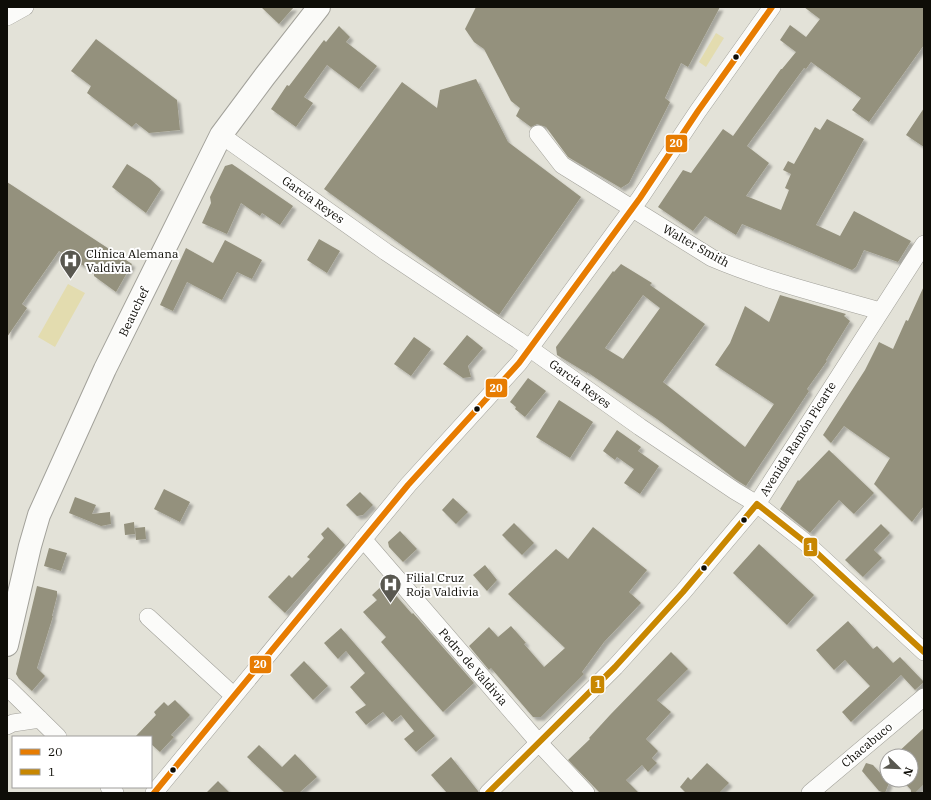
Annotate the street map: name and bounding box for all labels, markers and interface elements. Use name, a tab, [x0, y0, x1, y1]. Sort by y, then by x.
unlabelled marker	[731, 52, 741, 62]
line badge: 20	[665, 134, 688, 153]
text: 20	[669, 136, 683, 150]
street label: García Reyes	[279, 173, 348, 227]
street label: Walter Smith	[660, 221, 733, 270]
place label: Clínica Alemana Valdivia	[86, 246, 179, 275]
hospital icon: Clínica Alemana Valdivia	[58, 248, 84, 281]
street label: Beauchef	[115, 284, 152, 339]
street label: García Reyes	[546, 356, 614, 411]
line badge: 20	[485, 378, 508, 398]
street label: Avenida Ramón Picarte	[756, 379, 839, 499]
text: 20	[489, 381, 503, 395]
unlabelled marker	[472, 404, 482, 414]
unlabelled marker	[739, 515, 749, 525]
line badge: 1	[803, 537, 818, 557]
text: 1	[807, 540, 814, 554]
unlabelled marker	[699, 563, 709, 573]
place label: Filial Cruz Roja Valdivia	[406, 570, 479, 599]
hospital icon: Filial Cruz Roja Valdivia	[378, 572, 404, 605]
street label: Pedro de Valdivia	[436, 625, 511, 709]
line badge: 20	[249, 655, 272, 674]
text: 20	[253, 657, 267, 671]
line badge: 1	[590, 675, 605, 694]
text: 1	[595, 677, 602, 691]
street label: Chacabuco	[838, 719, 895, 770]
legend	[12, 736, 152, 788]
text: 20	[48, 744, 62, 759]
north arrow	[879, 748, 919, 788]
text: 1	[48, 764, 55, 779]
unlabelled marker	[168, 765, 178, 775]
text: N	[900, 765, 916, 779]

